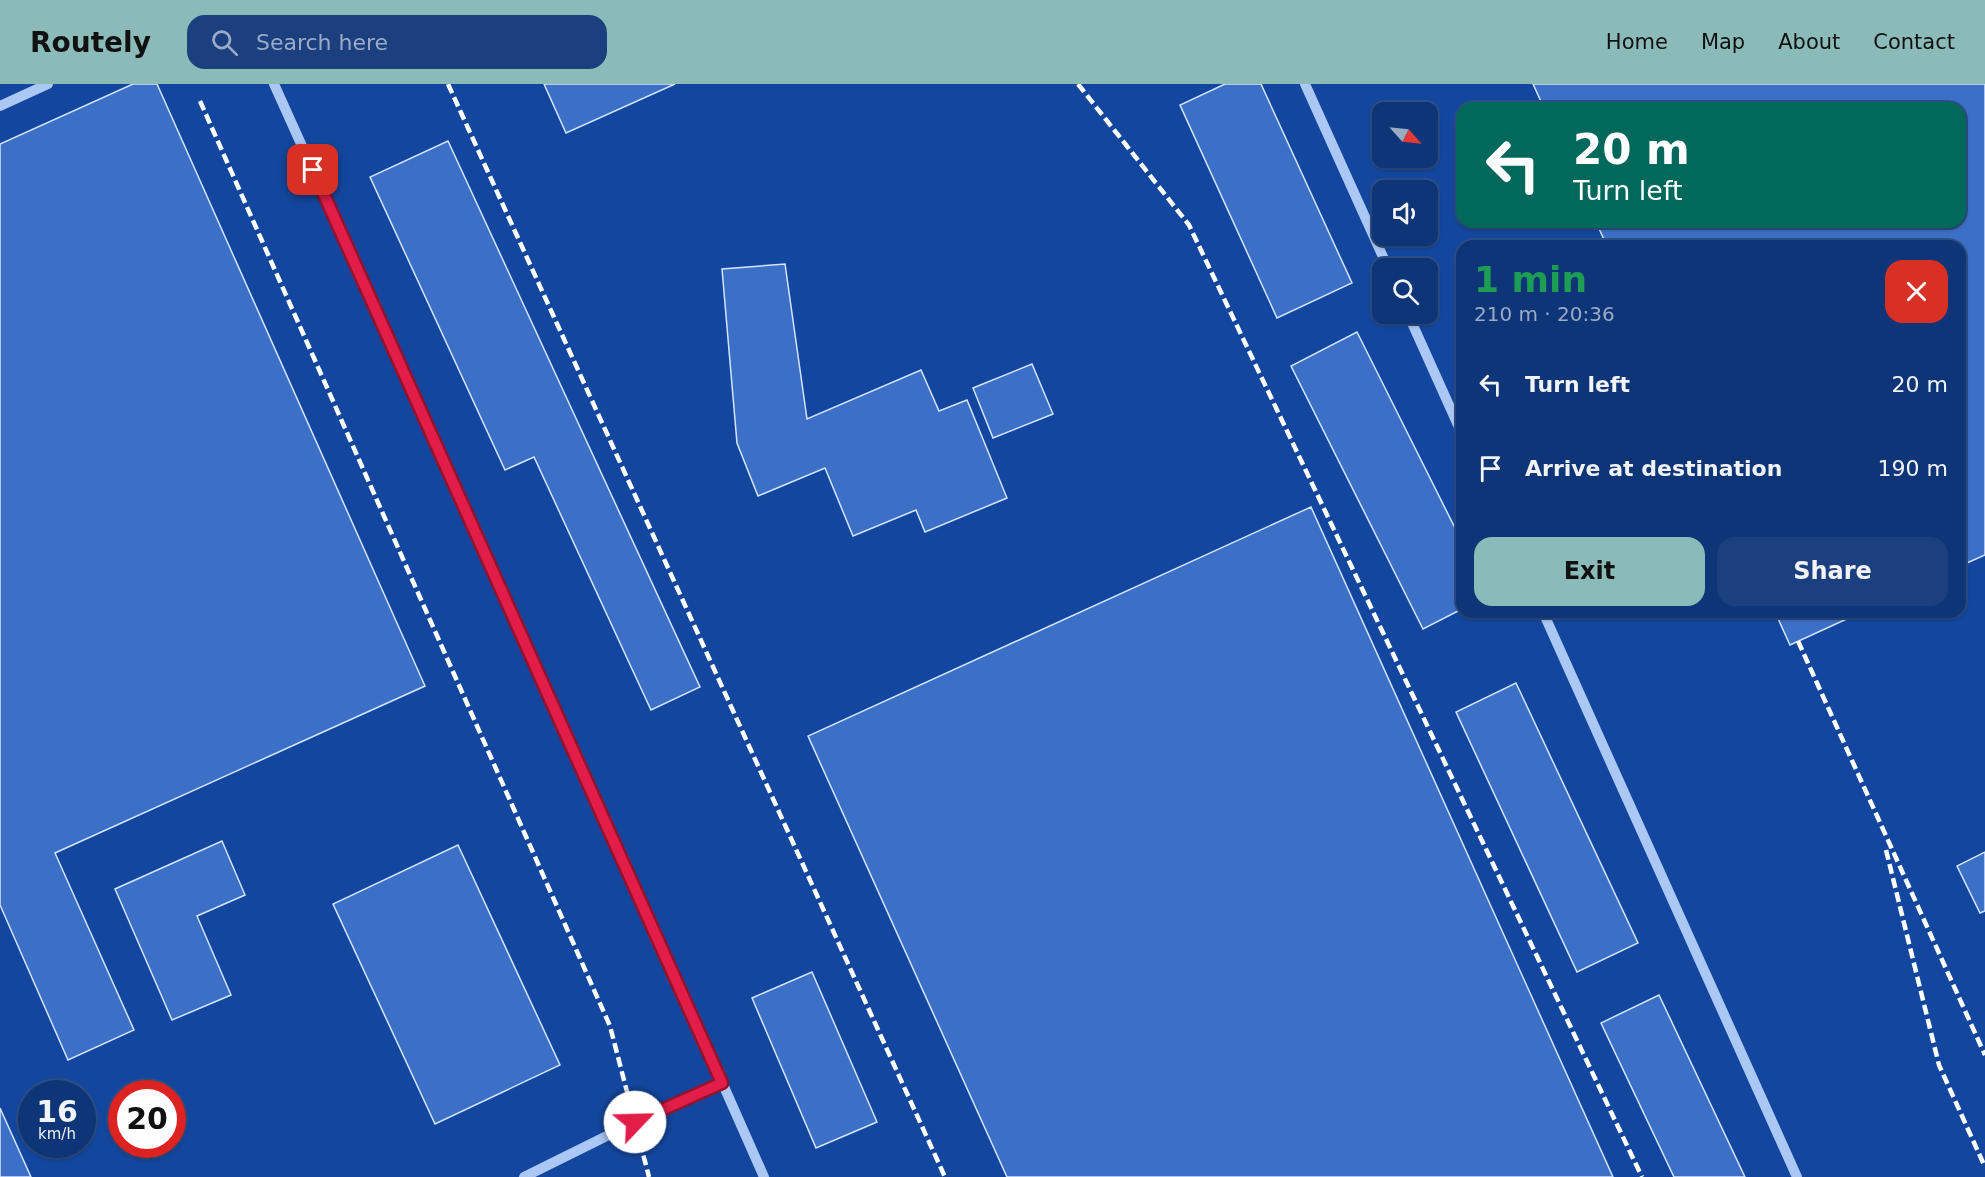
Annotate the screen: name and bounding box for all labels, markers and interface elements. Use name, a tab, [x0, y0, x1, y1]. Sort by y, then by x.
search box	[187, 15, 607, 69]
text: Routely	[30, 26, 151, 59]
icon: search	[208, 26, 241, 59]
text: Search here	[256, 30, 388, 55]
text: Home	[1606, 30, 1668, 54]
text: Map	[1701, 30, 1745, 54]
text: About	[1778, 30, 1840, 54]
text: Contact	[1873, 30, 1955, 54]
north arrow	[1372, 102, 1438, 168]
map controls	[1372, 102, 1438, 324]
text: 20 m	[1573, 125, 1690, 174]
icon: left	[1474, 126, 1552, 204]
pin	[287, 144, 338, 195]
icon: arrive	[296, 153, 329, 186]
text: Turn left	[1573, 175, 1683, 206]
button: sound	[1372, 180, 1438, 246]
button: search	[1372, 258, 1438, 324]
text: 1 min	[1474, 259, 1587, 300]
button: close	[1885, 260, 1948, 323]
text: 210 m · 20:36	[1474, 302, 1615, 326]
icon: left	[1474, 368, 1507, 401]
text: Turn left	[1525, 372, 1630, 397]
text: 20 m	[1892, 372, 1948, 397]
icon: arrive	[1474, 452, 1507, 485]
text: Arrive at destination	[1525, 456, 1782, 481]
text: 190 m	[1878, 456, 1948, 481]
button: Exit	[1474, 537, 1705, 606]
button: Share	[1717, 537, 1948, 606]
speed limit sign: 20	[108, 1080, 186, 1158]
position arrow	[603, 1090, 667, 1154]
text: 16	[36, 1094, 78, 1129]
text: km/h	[38, 1125, 76, 1143]

